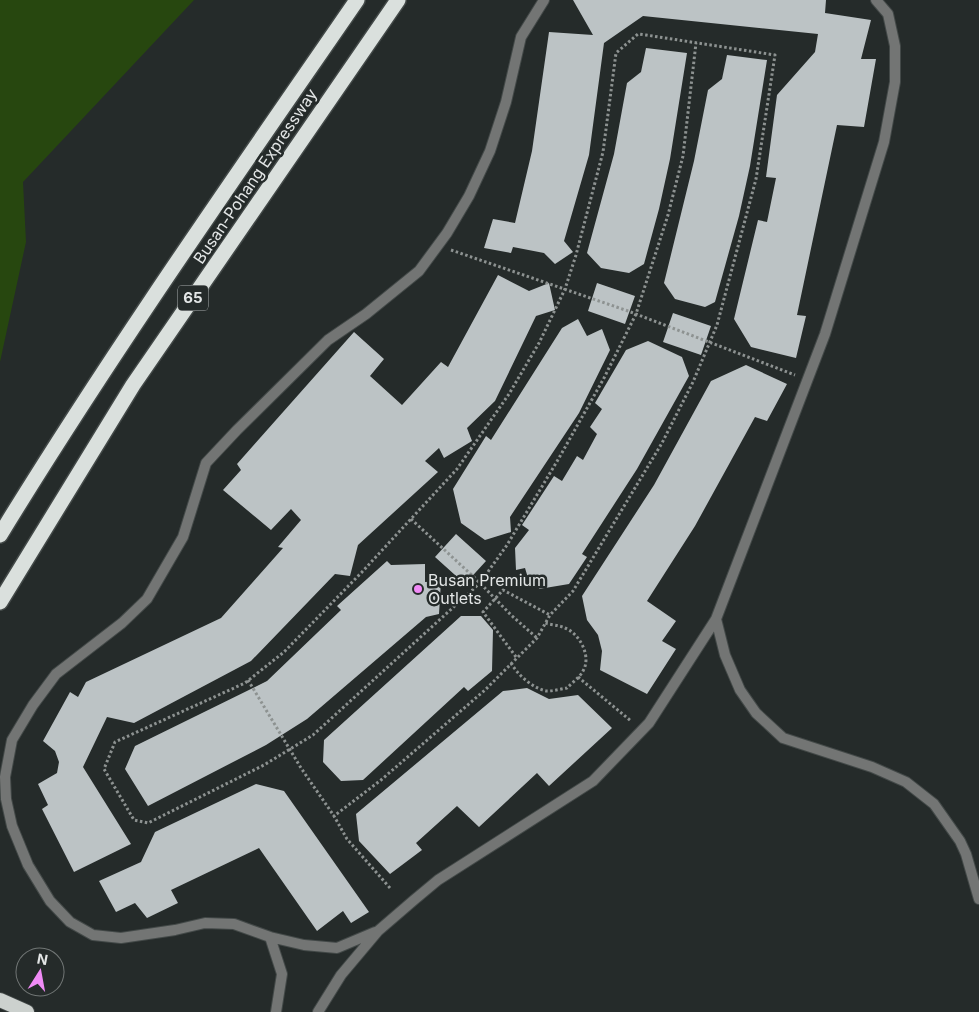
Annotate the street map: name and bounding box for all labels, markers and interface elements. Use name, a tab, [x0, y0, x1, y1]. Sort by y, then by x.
street label: Busan-Pohang Expressway	[189, 85, 321, 267]
road number: 65	[178, 286, 208, 310]
place label: Busan Premium Outlets	[428, 570, 546, 608]
marker: Busan Premium Outlets	[412, 583, 424, 595]
north arrow	[15, 947, 65, 997]
text: N	[36, 949, 49, 968]

